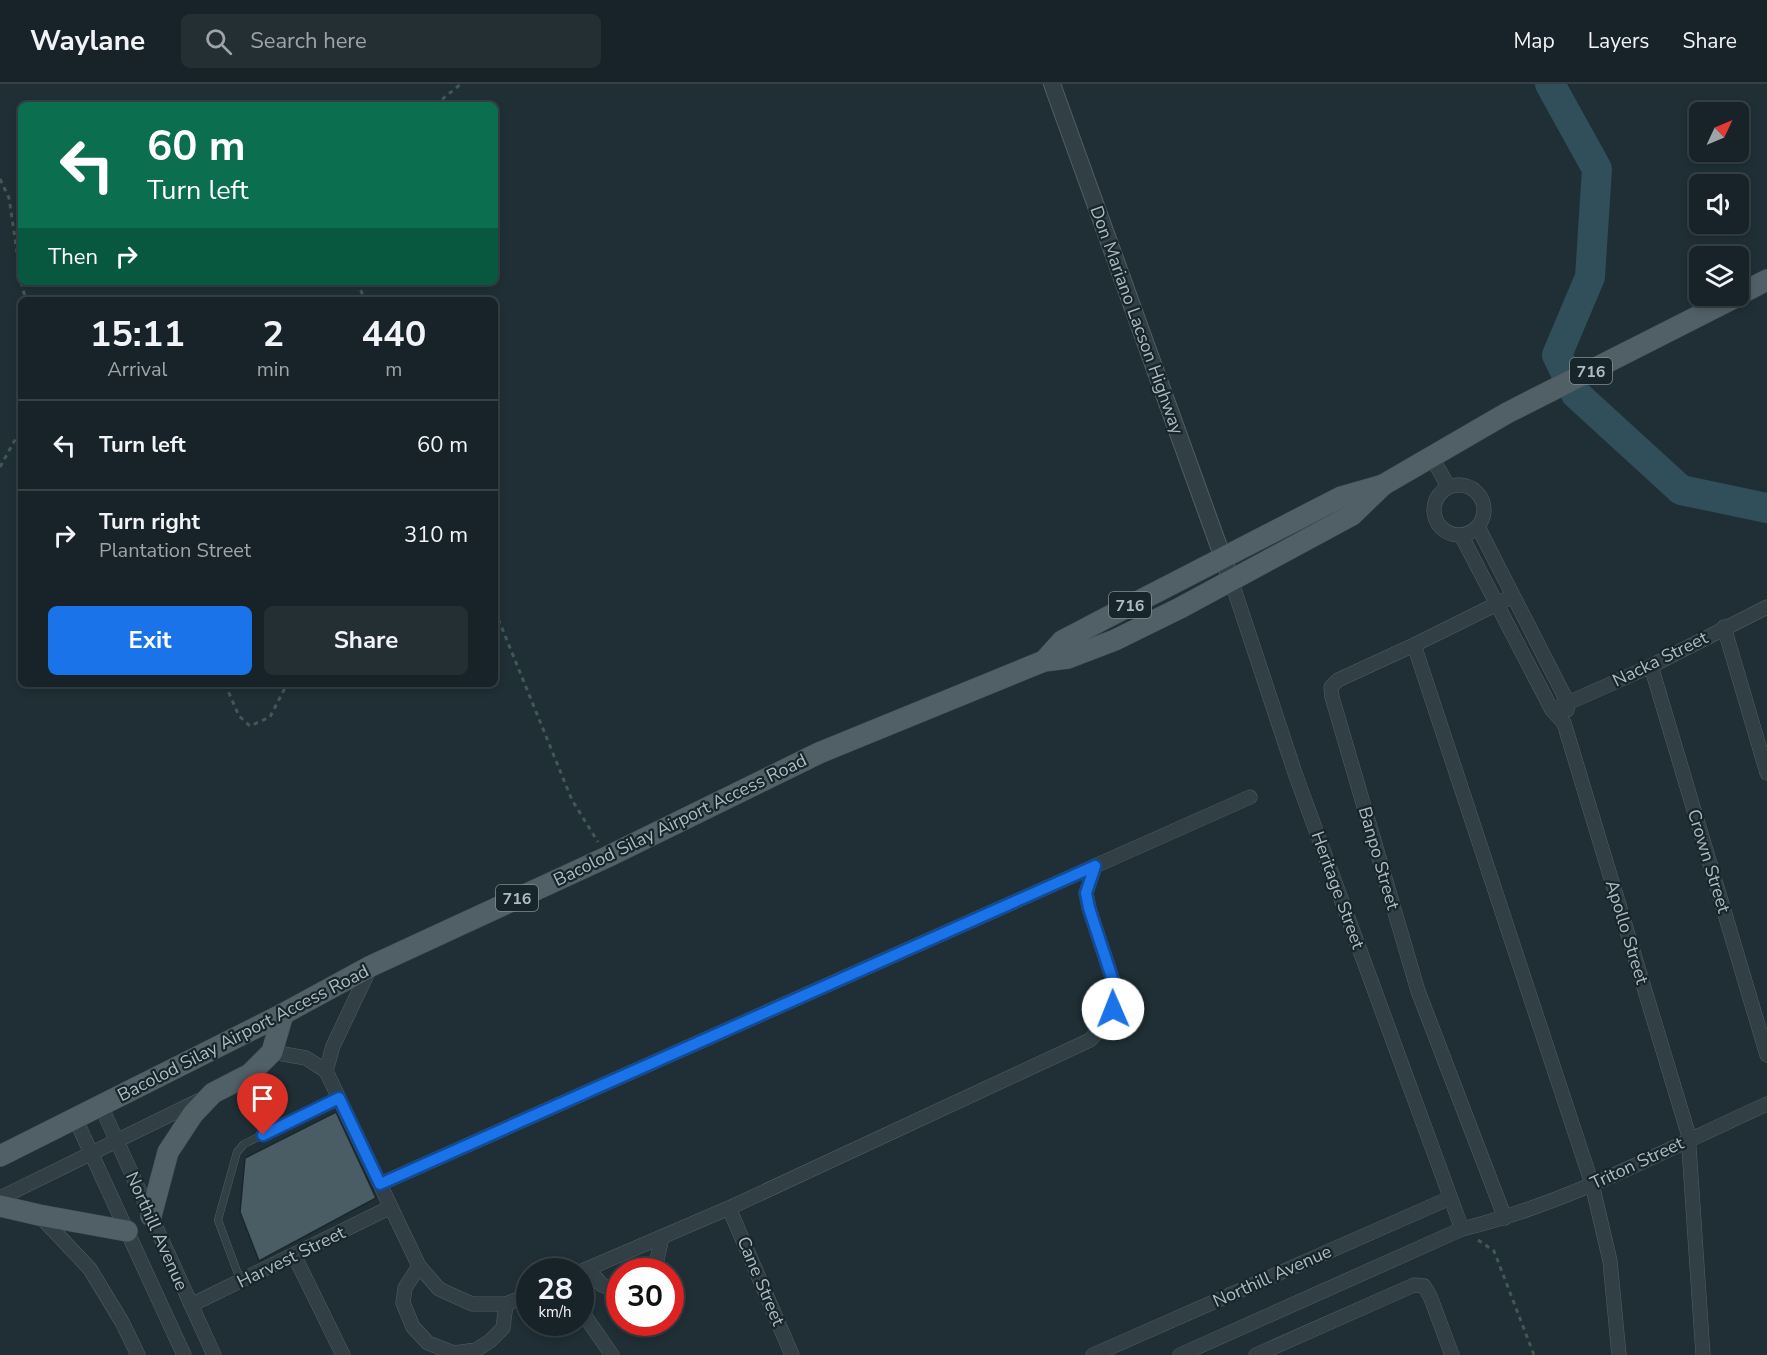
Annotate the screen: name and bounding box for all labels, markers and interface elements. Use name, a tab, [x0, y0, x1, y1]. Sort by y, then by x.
search box	[181, 14, 601, 68]
text: Waylane	[30, 22, 145, 60]
icon: search	[202, 25, 235, 58]
text: Search here	[250, 26, 367, 56]
text: Map	[1513, 27, 1555, 55]
text: Layers	[1588, 27, 1649, 55]
text: Share	[1682, 27, 1737, 55]
north arrow	[1689, 102, 1749, 162]
map controls	[1689, 102, 1749, 306]
text: 60 m	[147, 118, 246, 175]
icon: left	[48, 126, 126, 204]
text: Turn left	[147, 172, 248, 209]
button: sound	[1689, 174, 1749, 234]
street label: Don Mariano Lacson Highway	[1084, 202, 1190, 438]
icon: right	[110, 240, 143, 273]
text: Then	[48, 242, 98, 272]
button: layers	[1689, 246, 1749, 306]
text: 15:11	[90, 310, 185, 359]
text: 2	[262, 310, 284, 359]
text: 440	[361, 310, 426, 359]
text: Arrival	[107, 356, 167, 383]
text: min	[257, 356, 290, 383]
text: m	[385, 356, 402, 383]
road number: 716	[1570, 358, 1612, 384]
icon: left	[48, 429, 81, 462]
text: Turn left	[99, 430, 186, 460]
text: 60 m	[417, 430, 468, 460]
text: Turn right	[99, 507, 200, 537]
icon: right	[48, 519, 81, 552]
text: 310 m	[404, 520, 468, 550]
text: Plantation Street	[99, 537, 251, 564]
road number: 716	[1109, 592, 1151, 618]
button: Exit	[48, 606, 252, 675]
button: Share	[264, 606, 468, 675]
street label: Nacka Street	[1608, 625, 1712, 692]
street label: Bacolod Silay Airport Access Road	[549, 748, 811, 892]
street label: Banpo Street	[1353, 804, 1405, 913]
street label: Crown Street	[1682, 806, 1736, 917]
street label: Heritage Street	[1306, 828, 1371, 953]
street label: Apollo Street	[1600, 877, 1654, 988]
road number: 716	[496, 885, 538, 911]
street label: Bacolod Silay Airport Access Road	[113, 959, 373, 1107]
position arrow	[1081, 977, 1145, 1041]
pin	[237, 1073, 288, 1135]
icon: arrive	[246, 1082, 279, 1115]
street label: Triton Street	[1586, 1131, 1688, 1195]
street label: Northill Avenue	[120, 1168, 194, 1294]
street label: Harvest Street	[233, 1220, 350, 1294]
street label: Cane Street	[731, 1233, 791, 1330]
street label: Northill Avenue	[1209, 1239, 1335, 1313]
speed limit sign: 30	[606, 1258, 684, 1336]
text: 28	[537, 1269, 573, 1310]
text: km/h	[538, 1302, 572, 1322]

